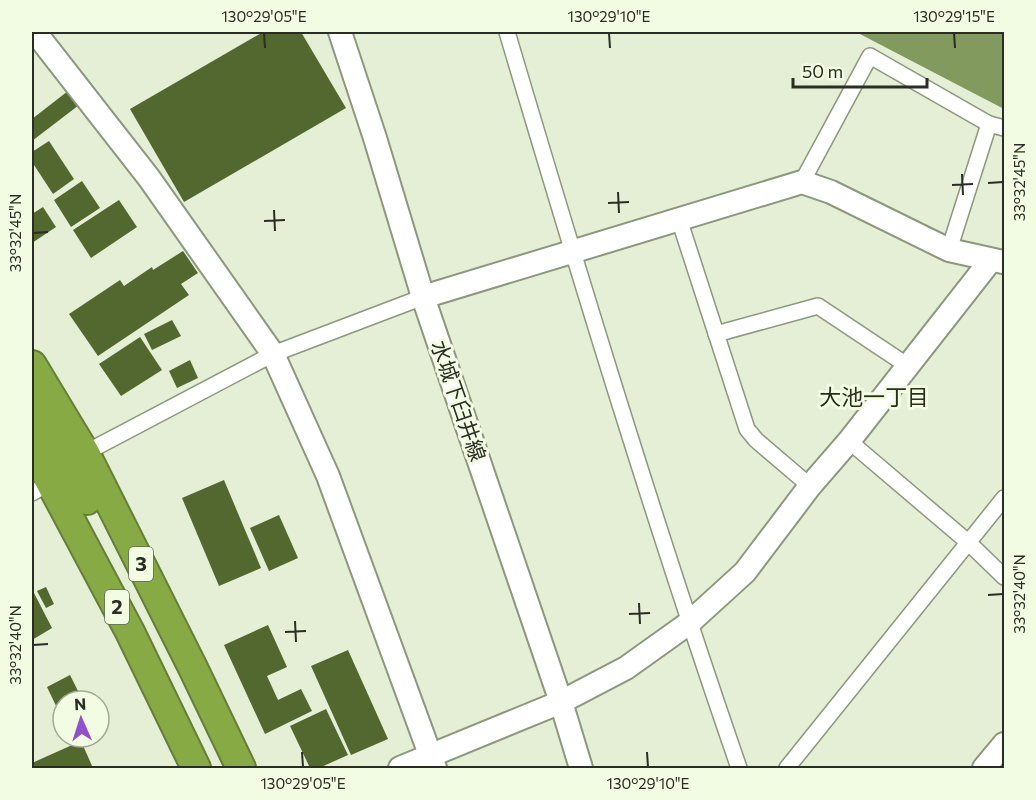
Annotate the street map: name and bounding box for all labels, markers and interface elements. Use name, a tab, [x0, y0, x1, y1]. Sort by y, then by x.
text: 130°29'05"E	[221, 7, 307, 25]
text: 130°29'10"E	[568, 7, 651, 25]
text: 130°29'15"E	[913, 7, 995, 25]
scale bar	[793, 51, 926, 89]
text: 50 m	[802, 60, 843, 82]
text: 33°32'45"N	[1010, 143, 1028, 221]
text: 33°32'45"N	[6, 194, 24, 272]
street label: 水城下臼井線	[427, 337, 492, 464]
district label: 大池一丁目	[819, 383, 929, 410]
road number: 3	[129, 547, 153, 581]
text: 33°32'40"N	[1010, 554, 1028, 634]
road number: 2	[105, 590, 129, 624]
text: 33°32'40"N	[6, 605, 24, 685]
north arrow	[51, 689, 111, 749]
text: N	[74, 694, 87, 713]
text: 130°29'05"E	[260, 774, 346, 792]
text: 130°29'10"E	[607, 774, 690, 792]

